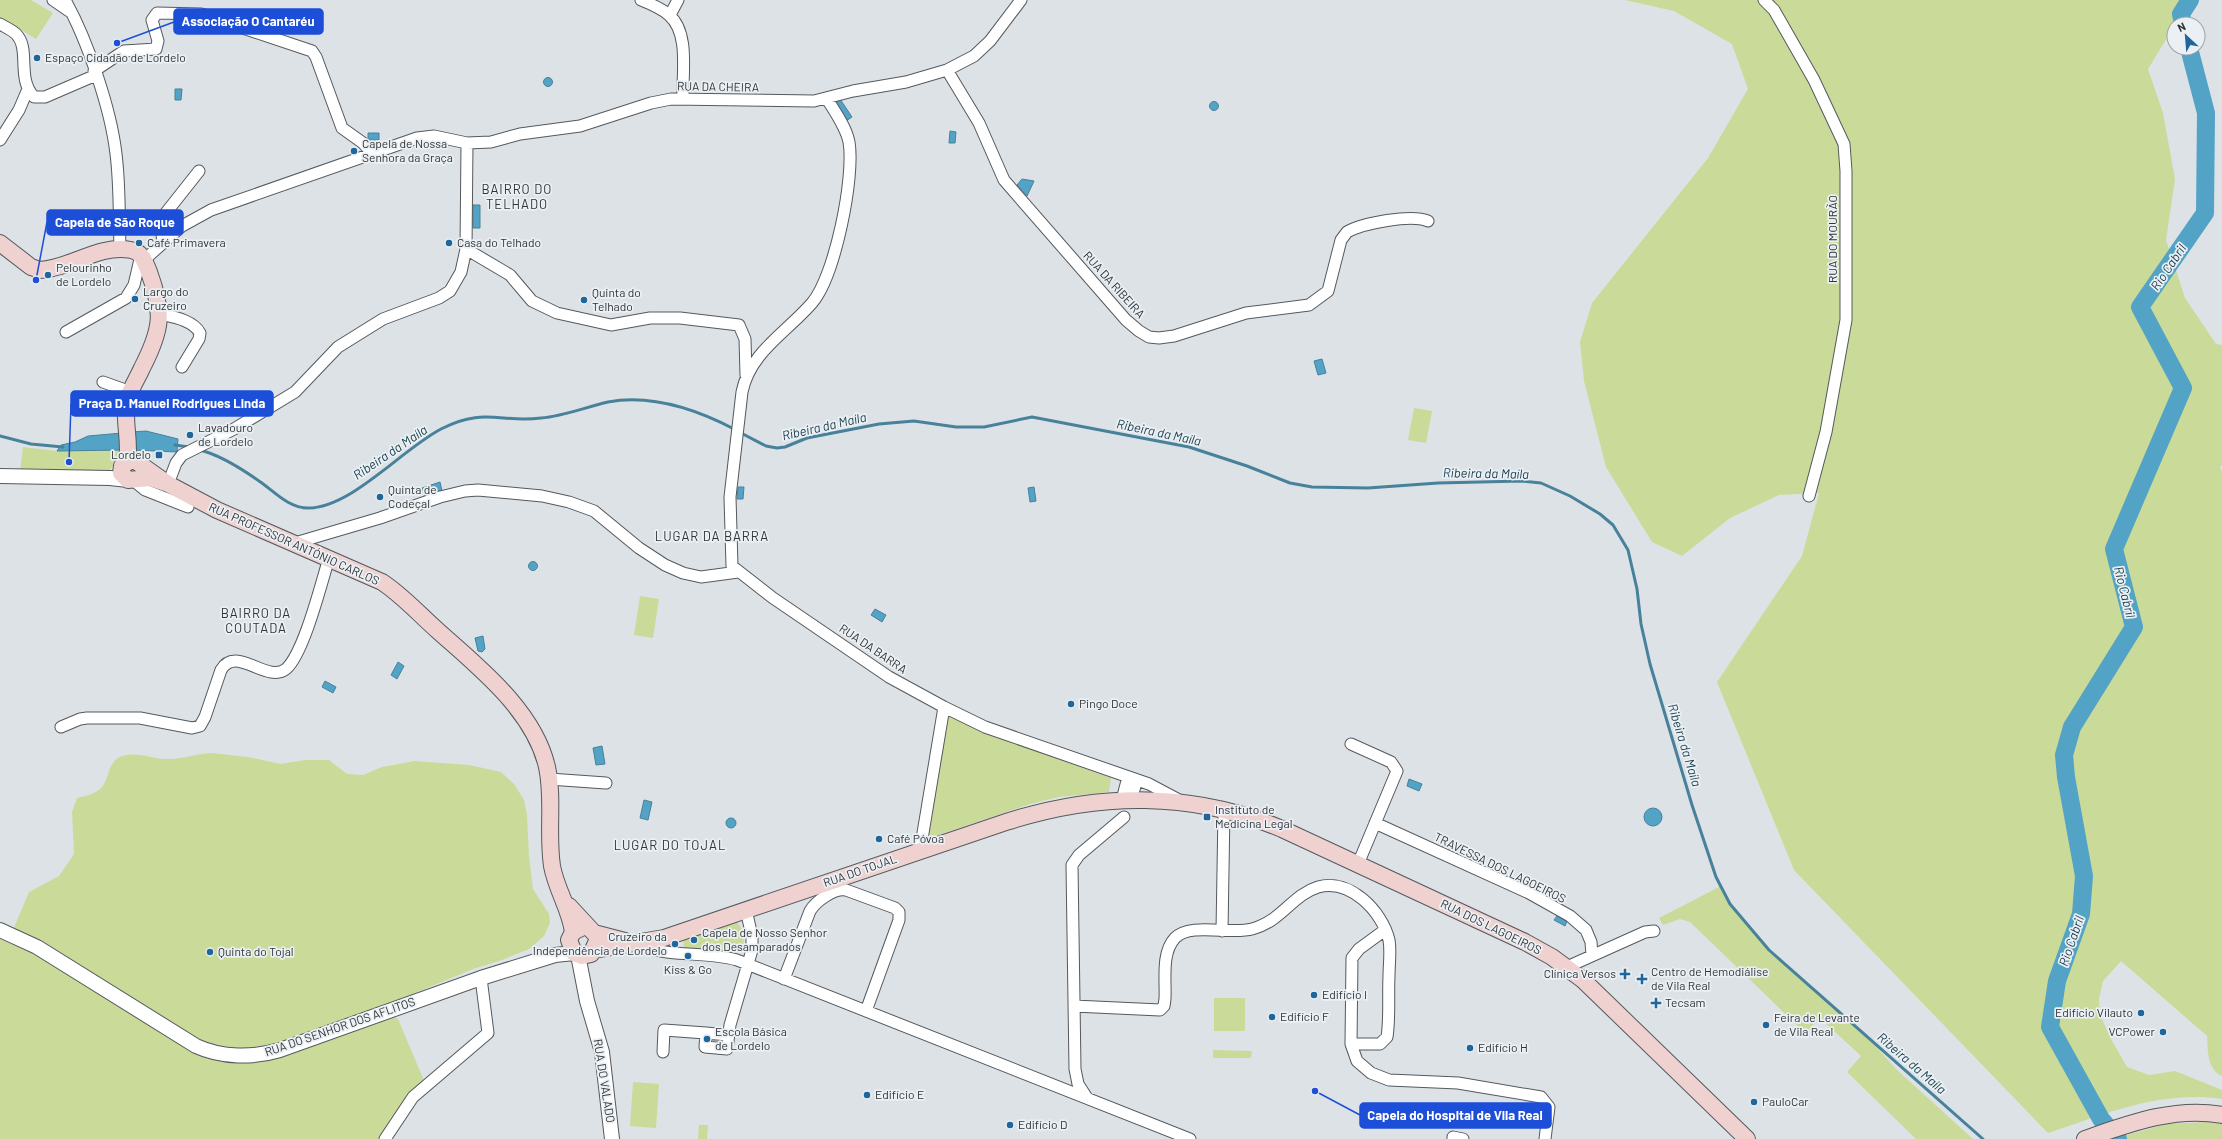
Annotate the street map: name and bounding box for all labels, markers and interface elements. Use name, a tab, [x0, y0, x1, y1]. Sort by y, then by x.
callout: Associação O Cantaréu	[174, 9, 323, 34]
text: Associação O Cantaréu	[181, 13, 315, 29]
north arrow	[2166, 16, 2206, 56]
text: N	[2175, 19, 2188, 34]
place label: Espaço Cidadão de Lordelo	[45, 50, 186, 64]
marker: Espaço Cidadão de Lordelo	[32, 53, 42, 63]
street label: RUA DA CHEIRA	[677, 78, 759, 94]
place label: Capela de Nossa Senhora da Graça	[362, 136, 453, 164]
marker: Capela de Nossa Senhora da Graça	[349, 146, 359, 156]
district label: BAIRRO DO TELHADO	[482, 181, 552, 212]
street label: RUA DO MOURÃO	[1825, 195, 1839, 283]
callout: Capela de São Roque	[47, 210, 183, 235]
text: Capela de São Roque	[55, 214, 175, 230]
place label: Café Primavera	[147, 235, 226, 249]
place label: Casa do Telhado	[457, 235, 541, 249]
marker: Café Primavera	[134, 238, 144, 248]
marker: Casa do Telhado	[444, 238, 454, 248]
water label: Rio Cabril	[2147, 241, 2189, 293]
street label: RUA DA RIBEIRA	[1081, 248, 1148, 321]
place label: Pelourinho de Lordelo	[56, 260, 112, 288]
marker: Pelourinho de Lordelo	[43, 270, 53, 280]
place label: Largo do Cruzeiro	[143, 284, 189, 312]
place label: Quinta do Telhado	[592, 285, 641, 313]
marker: Largo do Cruzeiro	[130, 294, 140, 304]
marker: Quinta do Telhado	[579, 295, 589, 305]
callout: Praça D. Manuel Rodrigues Linda	[71, 391, 273, 416]
text: Praça D. Manuel Rodrigues Linda	[79, 395, 265, 411]
water label: Ribeira da Maíla	[780, 408, 868, 443]
water label: Ribeira da Maíla	[1115, 415, 1203, 449]
place label: Lavadouro de Lordelo	[198, 420, 253, 448]
water label: Ribeira da Maíla	[350, 421, 430, 483]
marker: Lavadouro de Lordelo	[185, 430, 195, 440]
place label: Lordelo	[111, 447, 151, 461]
marker: Lordelo	[154, 450, 164, 460]
water label: Ribeira da Maíla	[1443, 464, 1529, 482]
place label: Quinta de Codeçal	[388, 482, 437, 510]
marker: Quinta de Codeçal	[375, 492, 385, 502]
street label: RUA PROFESSOR ANTÓNIO CARLOS	[207, 499, 382, 587]
district label: LUGAR DA BARRA	[655, 528, 769, 544]
water label: Rio Cabril	[2111, 565, 2139, 619]
district label: BAIRRO DA COUTADA	[221, 605, 291, 636]
street label: RUA DA BARRA	[837, 620, 910, 676]
place label: Pingo Doce	[1079, 696, 1138, 710]
marker: Pingo Doce	[1066, 699, 1076, 709]
water label: Ribeira da Maíla	[1665, 701, 1705, 789]
place label: Instituto de Medicina Legal	[1215, 802, 1292, 830]
marker: Instituto de Medicina Legal	[1202, 812, 1212, 822]
street label: TRAVESSA DOS LAGOEIROS	[1432, 829, 1569, 905]
place label: Café Póvoa	[887, 831, 944, 845]
marker: Café Póvoa	[874, 834, 884, 844]
district label: LUGAR DO TOJAL	[614, 837, 726, 853]
street label: RUA DO TOJAL	[821, 851, 898, 889]
street label: RUA DOS LAGOEIROS	[1439, 896, 1544, 957]
water label: Rio Cabril	[2055, 914, 2087, 968]
place label: Capela de Nosso Senhor dos Desamparados	[702, 925, 828, 953]
place label: Cruzeiro da Independência de Lordelo	[533, 929, 667, 957]
marker: Capela de Nosso Senhor dos Desamparados	[689, 935, 699, 945]
marker: Cruzeiro da Independência de Lordelo	[670, 939, 680, 949]
place label: Quinta do Tojal	[218, 944, 294, 958]
marker: Quinta do Tojal	[205, 947, 215, 957]
marker: Kiss & Go	[683, 951, 693, 961]
place label: Kiss & Go	[664, 962, 712, 976]
place label: Centro de Hemodiálise de Vila Real	[1651, 964, 1768, 992]
place label: Clínica Versos	[1544, 966, 1616, 980]
marker: Clínica Versos	[1619, 968, 1631, 980]
marker: Centro de Hemodiálise de Vila Real	[1636, 973, 1648, 985]
place label: Edifício I	[1322, 987, 1367, 1001]
marker: Edifício I	[1309, 990, 1319, 1000]
street label: RUA DO SENHOR DOS AFLITOS	[263, 994, 417, 1058]
place label: Tecsam	[1665, 995, 1706, 1009]
marker: Tecsam	[1650, 997, 1662, 1009]
place label: Edifício Vilauto	[2055, 1005, 2133, 1019]
marker: Edifício Vilauto	[2136, 1008, 2146, 1018]
place label: Edifício F	[1280, 1009, 1329, 1023]
place label: Feira de Levante de Vila Real	[1774, 1010, 1860, 1038]
marker: Edifício F	[1267, 1012, 1277, 1022]
marker: Feira de Levante de Vila Real	[1761, 1020, 1771, 1030]
place label: Escola Básica de Lordelo	[715, 1024, 787, 1052]
place label: VCPower	[2109, 1024, 2156, 1038]
marker: VCPower	[2158, 1027, 2168, 1037]
water label: Ribeira da Maíla	[1874, 1029, 1950, 1097]
marker: Escola Básica de Lordelo	[702, 1034, 712, 1044]
street label: RUA DO VALADO	[591, 1038, 619, 1124]
place label: Edifício H	[1478, 1040, 1528, 1054]
marker: Edifício H	[1465, 1043, 1475, 1053]
place label: Edifício E	[875, 1087, 924, 1101]
marker: Edifício E	[862, 1090, 872, 1100]
place label: PauloCar	[1762, 1094, 1809, 1108]
marker: PauloCar	[1749, 1097, 1759, 1107]
callout: Capela do Hospital de Vila Real	[1360, 1103, 1551, 1128]
text: Capela do Hospital de Vila Real	[1367, 1107, 1543, 1123]
place label: Edifício D	[1018, 1117, 1067, 1131]
marker: Edifício D	[1005, 1120, 1015, 1130]

